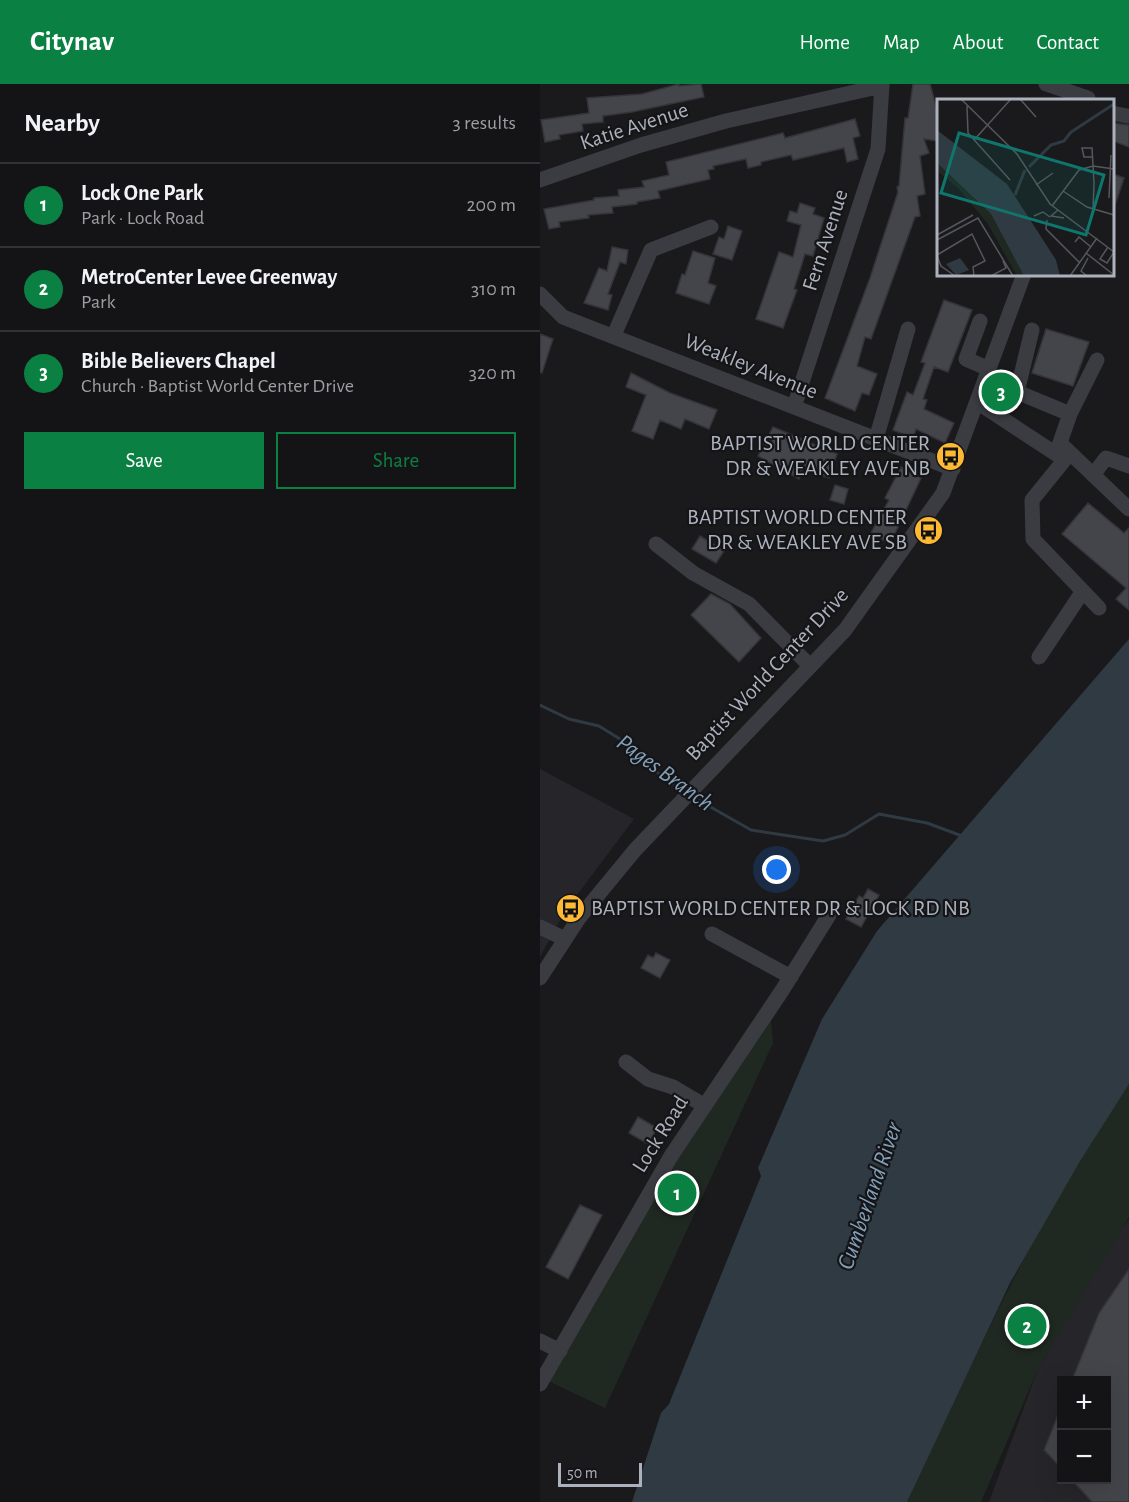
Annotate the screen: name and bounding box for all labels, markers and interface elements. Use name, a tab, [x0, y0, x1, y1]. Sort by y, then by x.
text: Citynav	[30, 28, 114, 56]
text: Home	[799, 32, 850, 53]
text: Map	[883, 32, 920, 53]
text: About	[953, 32, 1003, 53]
text: Contact	[1036, 32, 1099, 53]
street label: Katie Avenue	[577, 98, 691, 154]
inset map	[937, 99, 1114, 276]
text: Nearby	[24, 110, 100, 136]
text: 3 results	[452, 113, 516, 133]
text: Lock One Park	[81, 182, 204, 204]
street label: Fern Avenue	[798, 187, 852, 293]
text: 1	[40, 195, 47, 215]
text: 200 m	[466, 195, 516, 215]
text: Park · Lock Road	[81, 208, 204, 228]
text: MetroCenter Levee Greenway	[81, 266, 337, 288]
text: 2	[39, 279, 48, 299]
text: 310 m	[471, 279, 516, 299]
text: Park	[81, 292, 116, 312]
street label: Weakley Avenue	[681, 329, 821, 403]
text: Bible Believers Chapel	[81, 350, 276, 372]
text: 3	[39, 363, 48, 383]
text: 320 m	[469, 363, 516, 383]
pin: 3	[982, 370, 1020, 414]
text: Church · Baptist World Center Drive	[81, 376, 354, 396]
button: Save	[24, 432, 264, 489]
button: Share	[276, 432, 516, 489]
place label: BAPTIST WORLD CENTER DR & WEAKLEY AVE NB	[710, 432, 930, 479]
bus stop icon: BAPTIST WORLD CENTER DR & WEAKLEY AVE NB	[935, 440, 967, 472]
place label: BAPTIST WORLD CENTER DR & WEAKLEY AVE SB	[687, 506, 907, 553]
bus stop icon: BAPTIST WORLD CENTER DR & WEAKLEY AVE SB	[912, 514, 944, 546]
street label: Baptist World Center Drive	[682, 583, 852, 765]
water label: Pages Branch	[612, 730, 718, 816]
your location	[762, 855, 791, 884]
bus stop icon: BAPTIST WORLD CENTER DR & LOCK RD NB	[554, 892, 586, 924]
place label: BAPTIST WORLD CENTER DR & LOCK RD NB	[591, 897, 970, 919]
street label: Lock Road	[628, 1092, 692, 1176]
water label: Cumberland River	[834, 1118, 907, 1273]
pin: 1	[658, 1170, 696, 1216]
pin: 2	[1008, 1304, 1046, 1348]
map controls	[1057, 1376, 1111, 1484]
button: +	[1057, 1376, 1111, 1430]
button: −	[1057, 1430, 1111, 1484]
scale bar	[558, 1460, 642, 1488]
text: 50 m	[567, 1465, 598, 1481]

